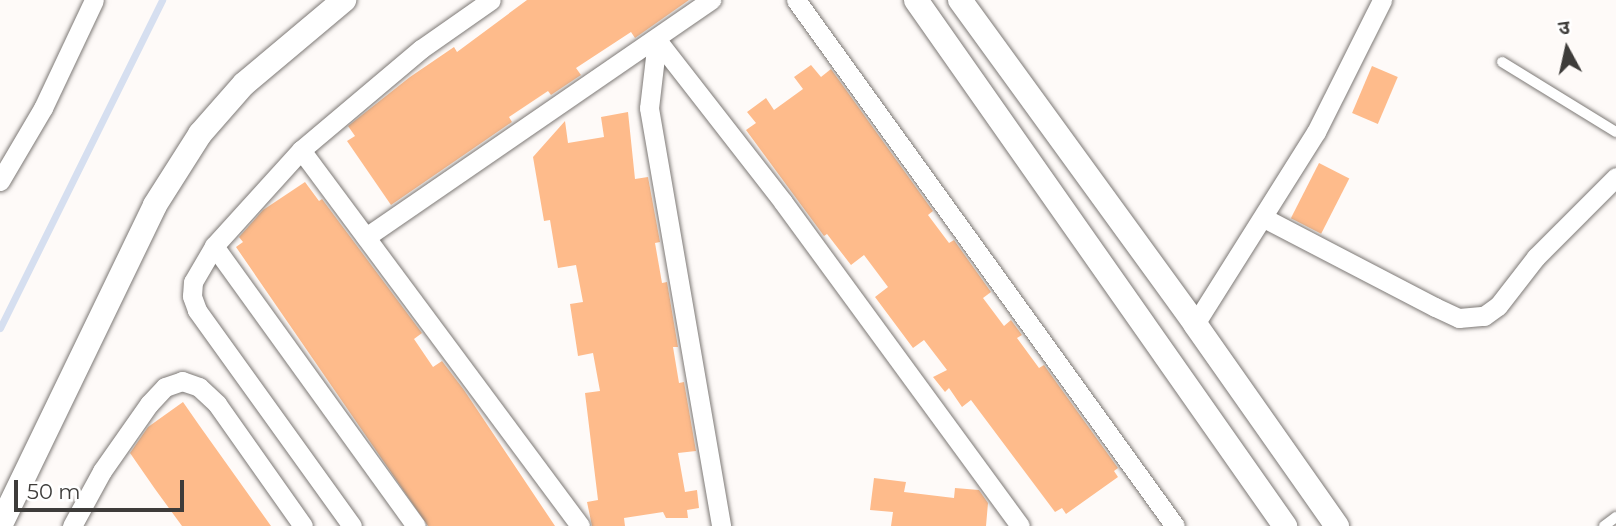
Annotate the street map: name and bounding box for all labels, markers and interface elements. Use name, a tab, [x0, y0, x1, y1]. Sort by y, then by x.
north arrow	[1532, 14, 1602, 84]
text: उ	[1557, 16, 1571, 40]
scale bar	[18, 466, 187, 510]
text: 50 m	[27, 479, 81, 504]

